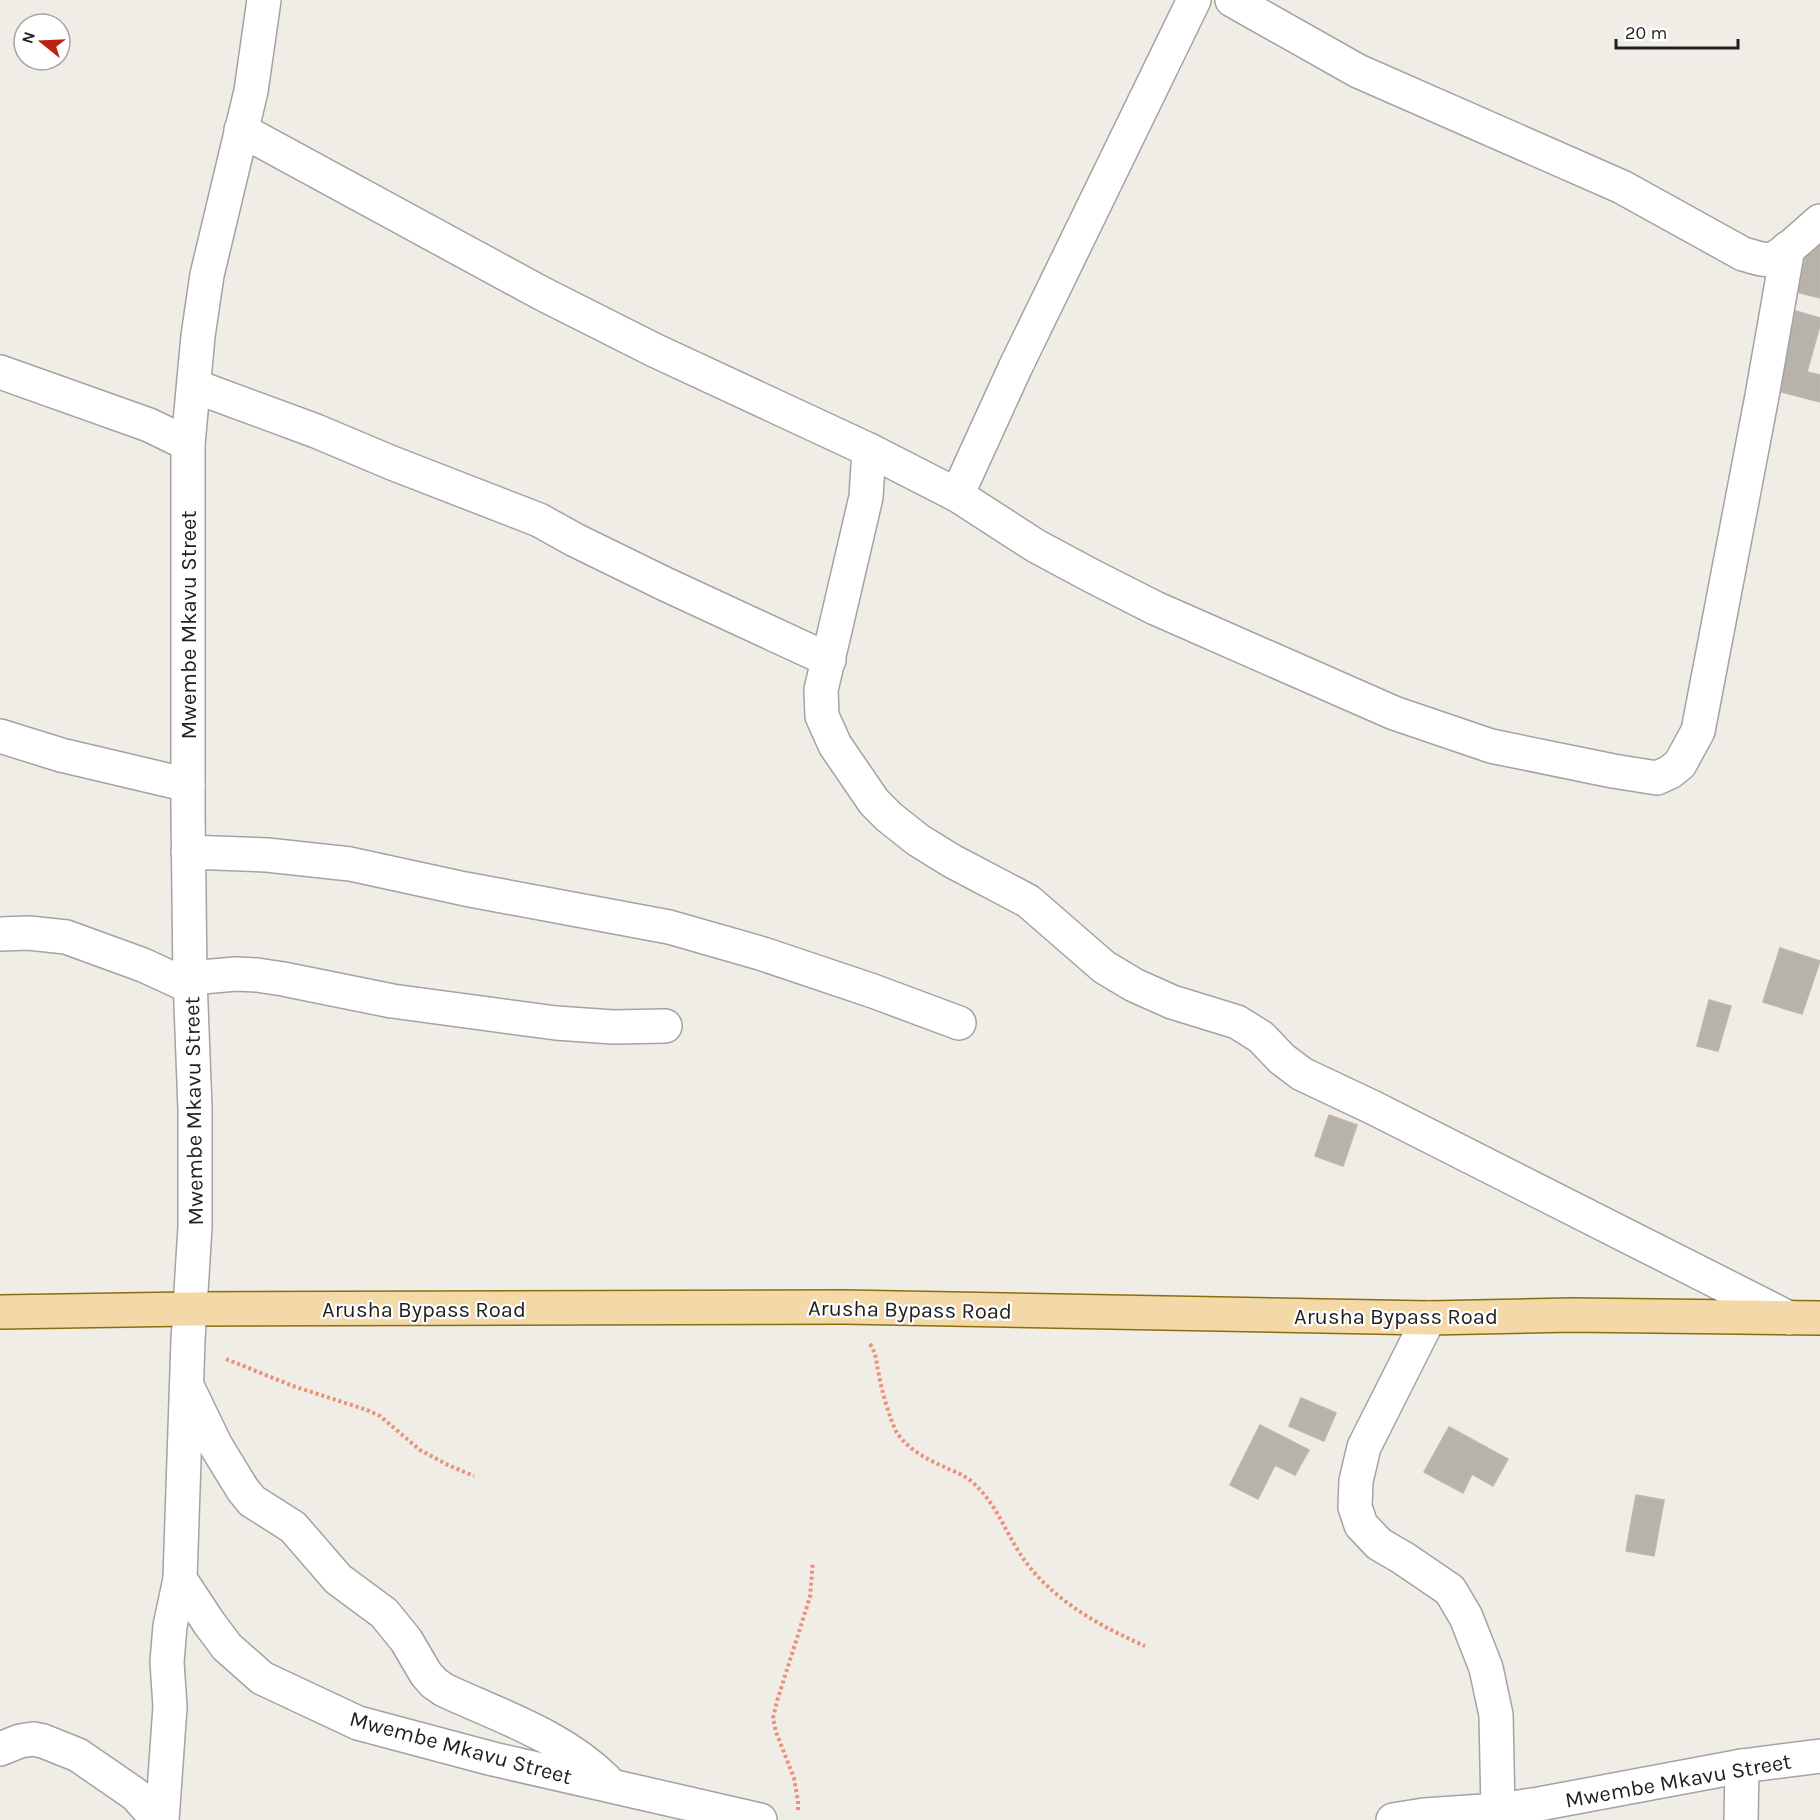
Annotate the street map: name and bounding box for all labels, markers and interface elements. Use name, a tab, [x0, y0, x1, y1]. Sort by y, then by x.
north arrow	[12, 12, 72, 72]
scale bar	[1616, 12, 1738, 50]
text: 20 m	[1625, 22, 1667, 44]
text: N	[17, 29, 39, 46]
street label: Mwembe Mkavu Street	[176, 510, 202, 740]
street label: Mwembe Mkavu Street	[179, 996, 209, 1226]
street label: Arusha Bypass Road	[808, 1295, 1012, 1325]
street label: Arusha Bypass Road	[322, 1297, 526, 1323]
street label: Arusha Bypass Road	[1294, 1304, 1498, 1330]
street label: Mwembe Mkavu Street	[347, 1706, 575, 1790]
street label: Mwembe Mkavu Street	[1563, 1748, 1793, 1814]

